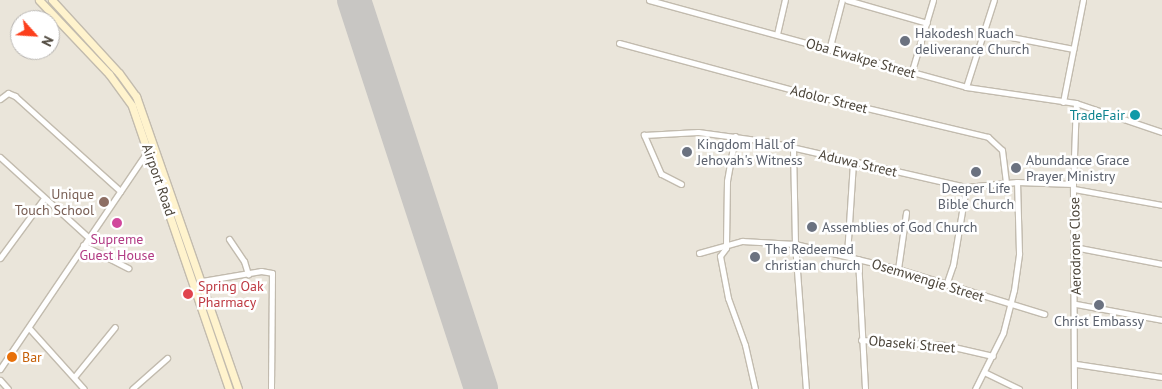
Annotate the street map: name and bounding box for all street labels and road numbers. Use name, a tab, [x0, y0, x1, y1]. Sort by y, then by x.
street label: Oba Ewakpe Street	[804, 34, 918, 82]
street label: Adolor Street	[789, 81, 869, 117]
street label: Airport Road	[139, 142, 179, 218]
street label: Aduwa Street	[817, 146, 899, 180]
street label: Aerodrone Close	[1066, 197, 1084, 295]
street label: Osemwengie Street	[870, 255, 986, 305]
street label: Obaseki Street	[868, 332, 956, 356]

